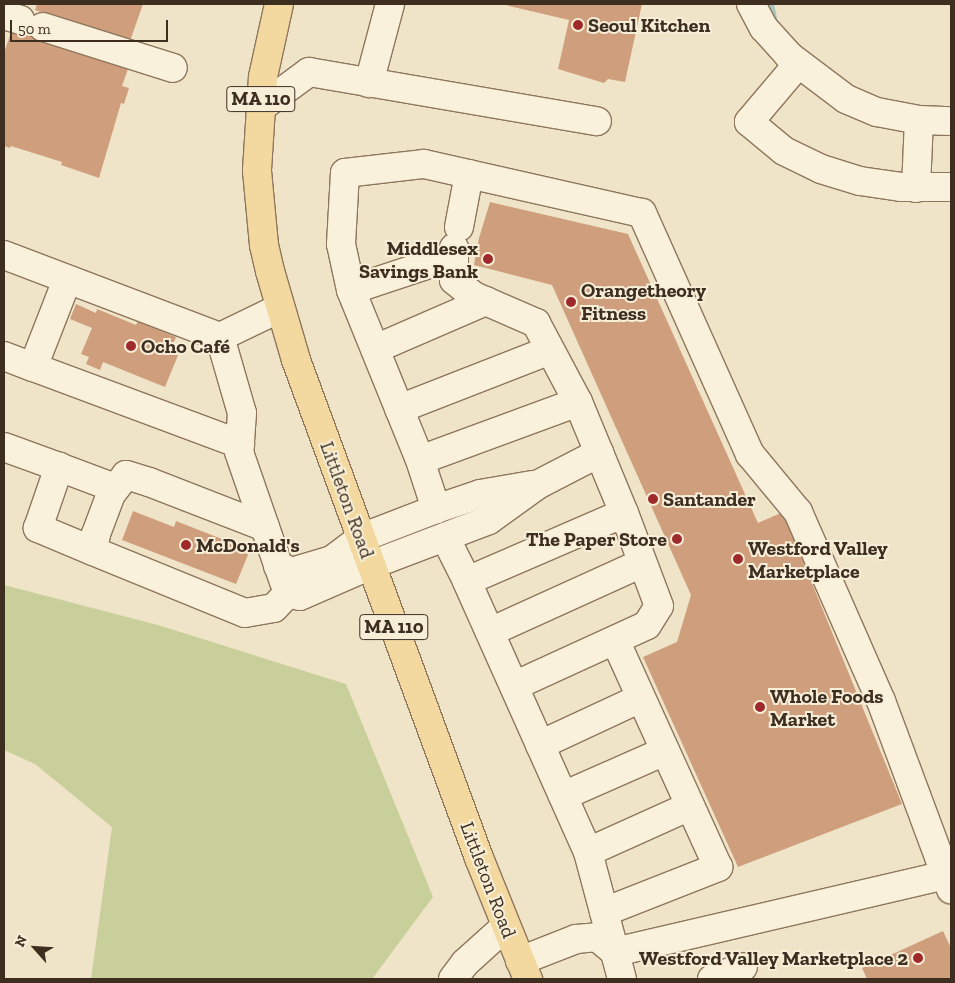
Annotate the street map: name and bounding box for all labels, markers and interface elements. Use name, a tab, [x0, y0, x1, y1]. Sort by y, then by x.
scale bar	[12, 10, 170, 42]
place label: Seoul Kitchen	[588, 13, 710, 37]
marker: Seoul Kitchen	[572, 19, 584, 31]
text: 50 m	[18, 20, 51, 38]
road number: MA 110	[225, 82, 297, 116]
place label: Middlesex Savings Bank	[359, 236, 478, 283]
marker: Middlesex Savings Bank	[482, 253, 494, 265]
place label: Orangetheory Fitness	[581, 278, 706, 325]
marker: Orangetheory Fitness	[565, 296, 577, 308]
place label: Ocho Café	[141, 334, 230, 358]
marker: Ocho Café	[125, 340, 137, 352]
street label: Littleton Road	[315, 438, 379, 562]
place label: Santander	[663, 487, 756, 511]
marker: Santander	[647, 493, 659, 505]
place label: The Paper Store	[525, 527, 667, 551]
place label: McDonald's	[196, 533, 300, 557]
marker: The Paper Store	[671, 533, 683, 545]
place label: Westford Valley Marketplace	[748, 536, 888, 583]
marker: McDonald's	[180, 539, 192, 551]
marker: Westford Valley Marketplace	[732, 553, 744, 565]
road number: MA 110	[358, 610, 430, 644]
place label: Whole Foods Market	[770, 684, 883, 731]
marker: Whole Foods Market	[754, 701, 766, 713]
street label: Littleton Road	[455, 818, 521, 942]
north arrow	[10, 923, 60, 973]
text: N	[11, 933, 31, 950]
place label: Westford Valley Marketplace 2	[638, 946, 908, 970]
marker: Westford Valley Marketplace 2	[912, 952, 924, 964]

